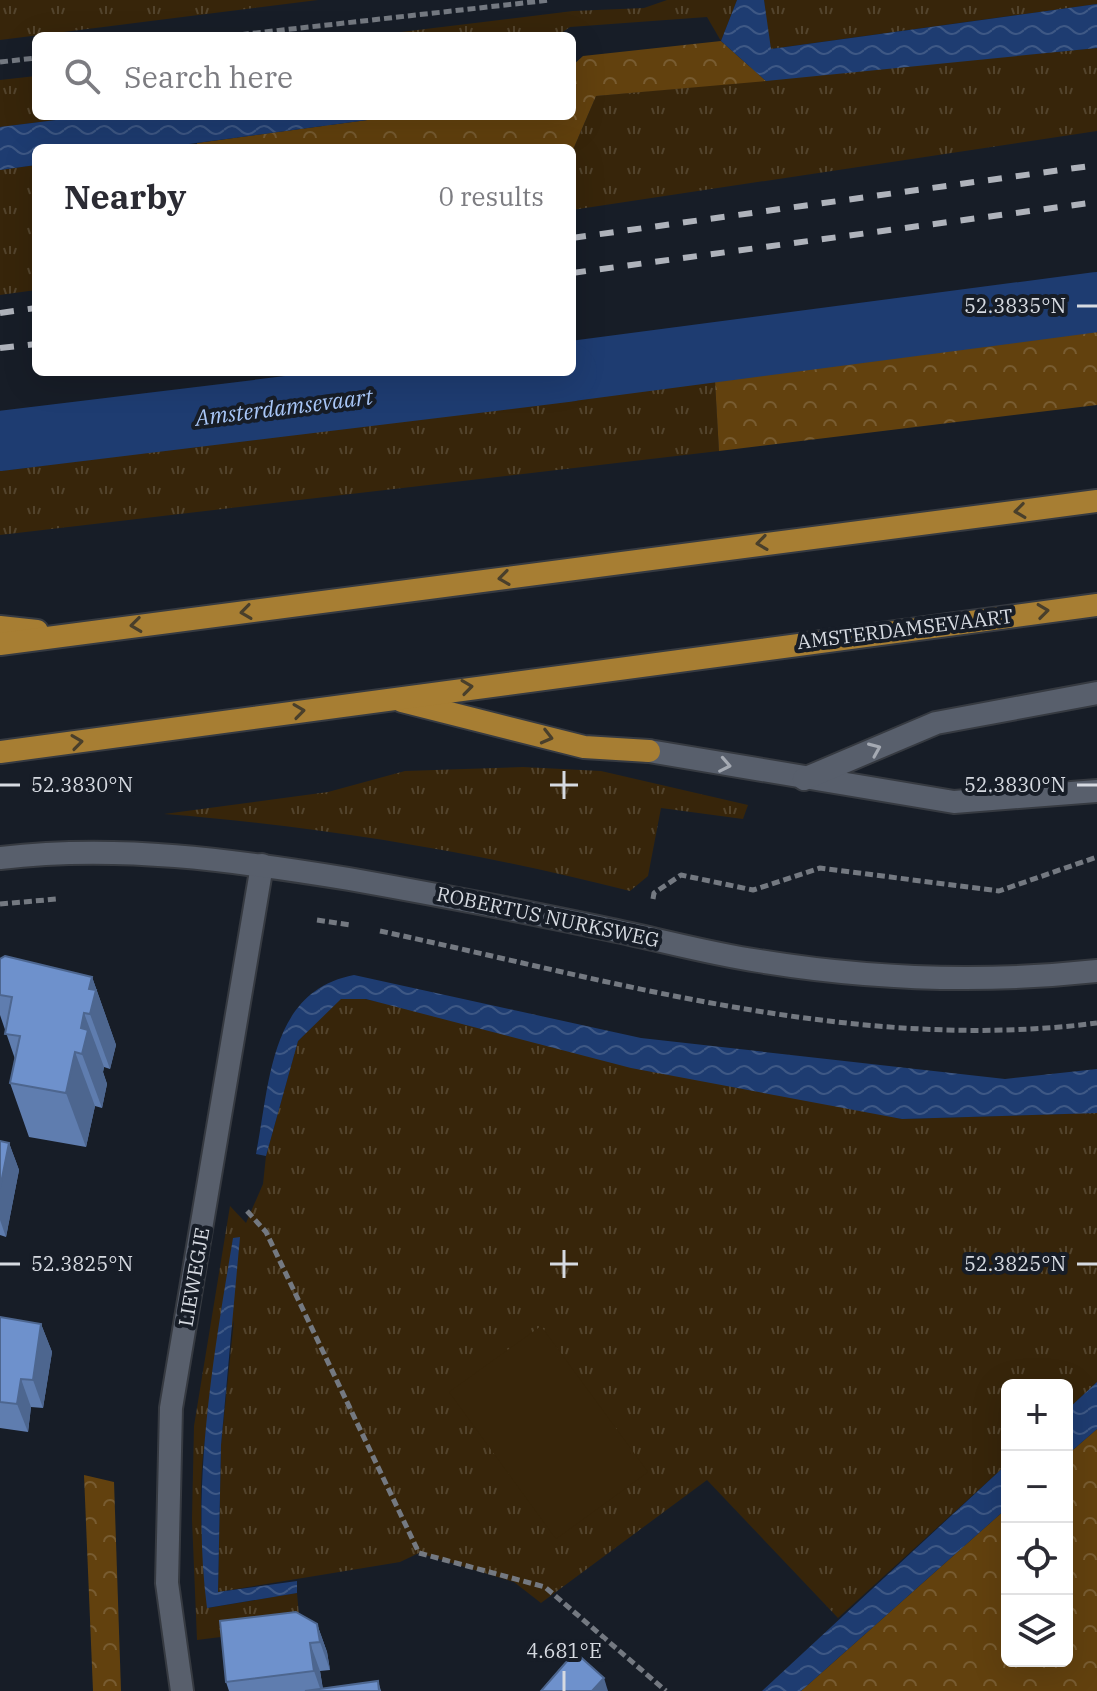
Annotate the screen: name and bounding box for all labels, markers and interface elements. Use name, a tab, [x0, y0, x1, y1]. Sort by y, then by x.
search box	[32, 32, 576, 120]
icon: search	[60, 54, 104, 98]
text: Search here	[124, 57, 293, 96]
text: Nearby	[64, 174, 186, 218]
text: 0 results	[438, 179, 544, 213]
text: 52.3835°N	[964, 292, 1066, 319]
water label: Amsterdamsevaart	[192, 381, 376, 432]
one-way arrow	[1013, 502, 1026, 519]
one-way arrow	[755, 534, 769, 551]
one-way arrow	[497, 569, 510, 586]
street label: AMSTERDAMSEVAART	[796, 602, 1014, 655]
one-way arrow	[239, 603, 253, 620]
one-way arrow	[1037, 603, 1050, 620]
one-way arrow	[130, 617, 143, 634]
one-way arrow	[461, 679, 474, 696]
one-way arrow	[292, 703, 306, 720]
one-way arrow	[539, 728, 553, 745]
one-way arrow	[70, 734, 84, 751]
one-way arrow	[867, 742, 881, 758]
one-way arrow	[719, 756, 732, 773]
text: 52.3830°N	[31, 771, 133, 798]
text: 52.3830°N	[964, 771, 1066, 798]
street label: ROBERTUS NURKSWEG	[434, 880, 662, 953]
street label: LIEWEGJE	[172, 1225, 216, 1329]
text: 52.3825°N	[31, 1250, 133, 1277]
text: 52.3825°N	[964, 1250, 1066, 1277]
map controls	[1001, 1379, 1073, 1667]
button: +	[1001, 1379, 1073, 1451]
button: −	[1001, 1451, 1073, 1523]
button: locate	[1001, 1523, 1073, 1595]
button: layers	[1001, 1595, 1073, 1667]
text: 4.681°E	[526, 1637, 602, 1664]

